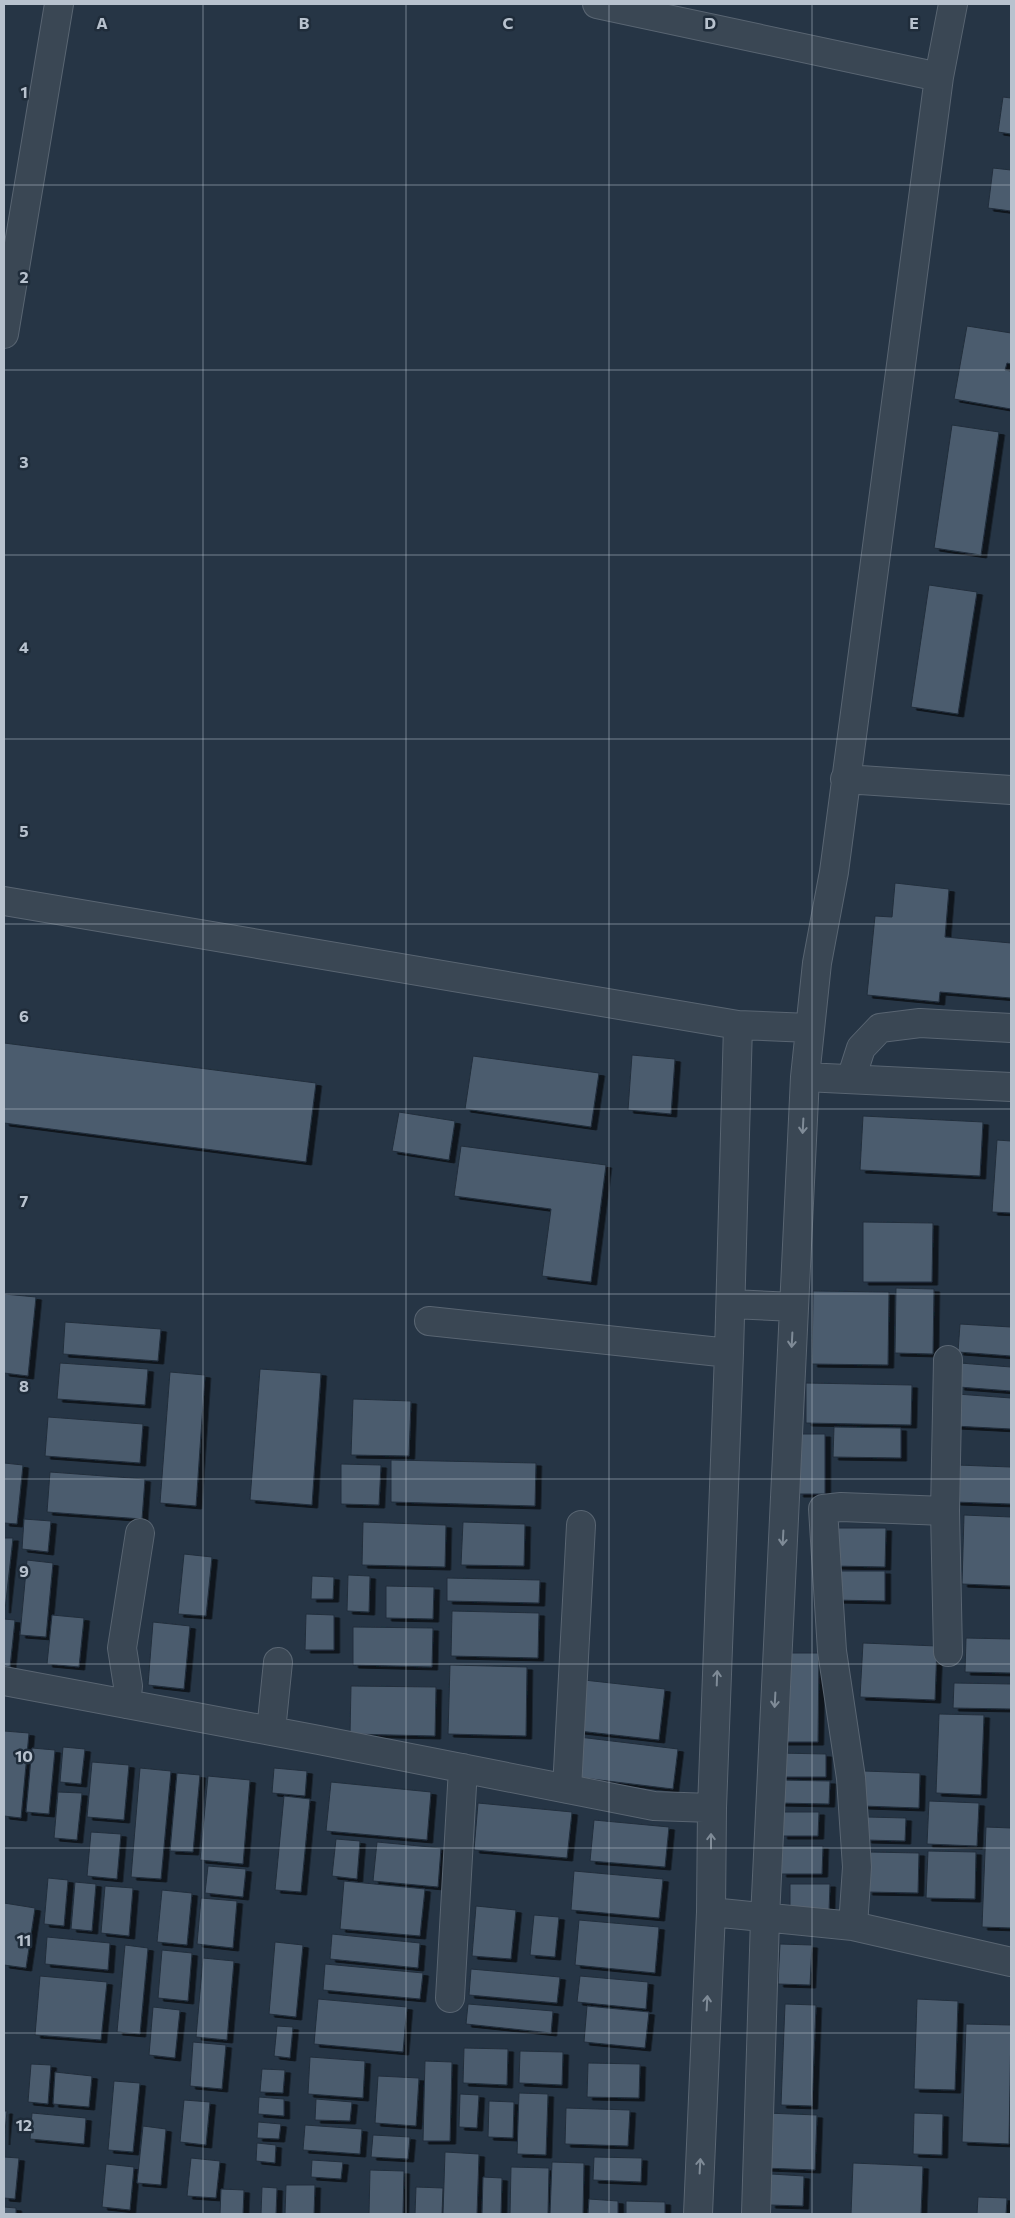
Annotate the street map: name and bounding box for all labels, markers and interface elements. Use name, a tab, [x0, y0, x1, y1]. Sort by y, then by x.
text: A	[96, 13, 108, 32]
text: B	[299, 13, 310, 32]
text: C	[503, 13, 514, 32]
text: D	[704, 13, 716, 32]
text: E	[909, 13, 919, 32]
text: 1	[20, 82, 28, 101]
text: 2	[19, 267, 29, 286]
text: 3	[19, 452, 29, 471]
text: 4	[19, 637, 29, 656]
text: 5	[19, 821, 29, 840]
text: 6	[19, 1006, 29, 1025]
one-way arrow	[798, 1117, 807, 1133]
text: 7	[20, 1191, 29, 1210]
one-way arrow	[788, 1332, 797, 1348]
text: 8	[19, 1376, 29, 1395]
one-way arrow	[778, 1529, 787, 1545]
text: 9	[19, 1561, 29, 1580]
one-way arrow	[712, 1671, 721, 1687]
one-way arrow	[770, 1692, 780, 1708]
text: 10	[15, 1746, 33, 1765]
one-way arrow	[706, 1833, 716, 1850]
text: 11	[17, 1930, 31, 1949]
one-way arrow	[702, 1995, 712, 2012]
text: 12	[16, 2115, 32, 2134]
one-way arrow	[695, 2158, 704, 2174]

